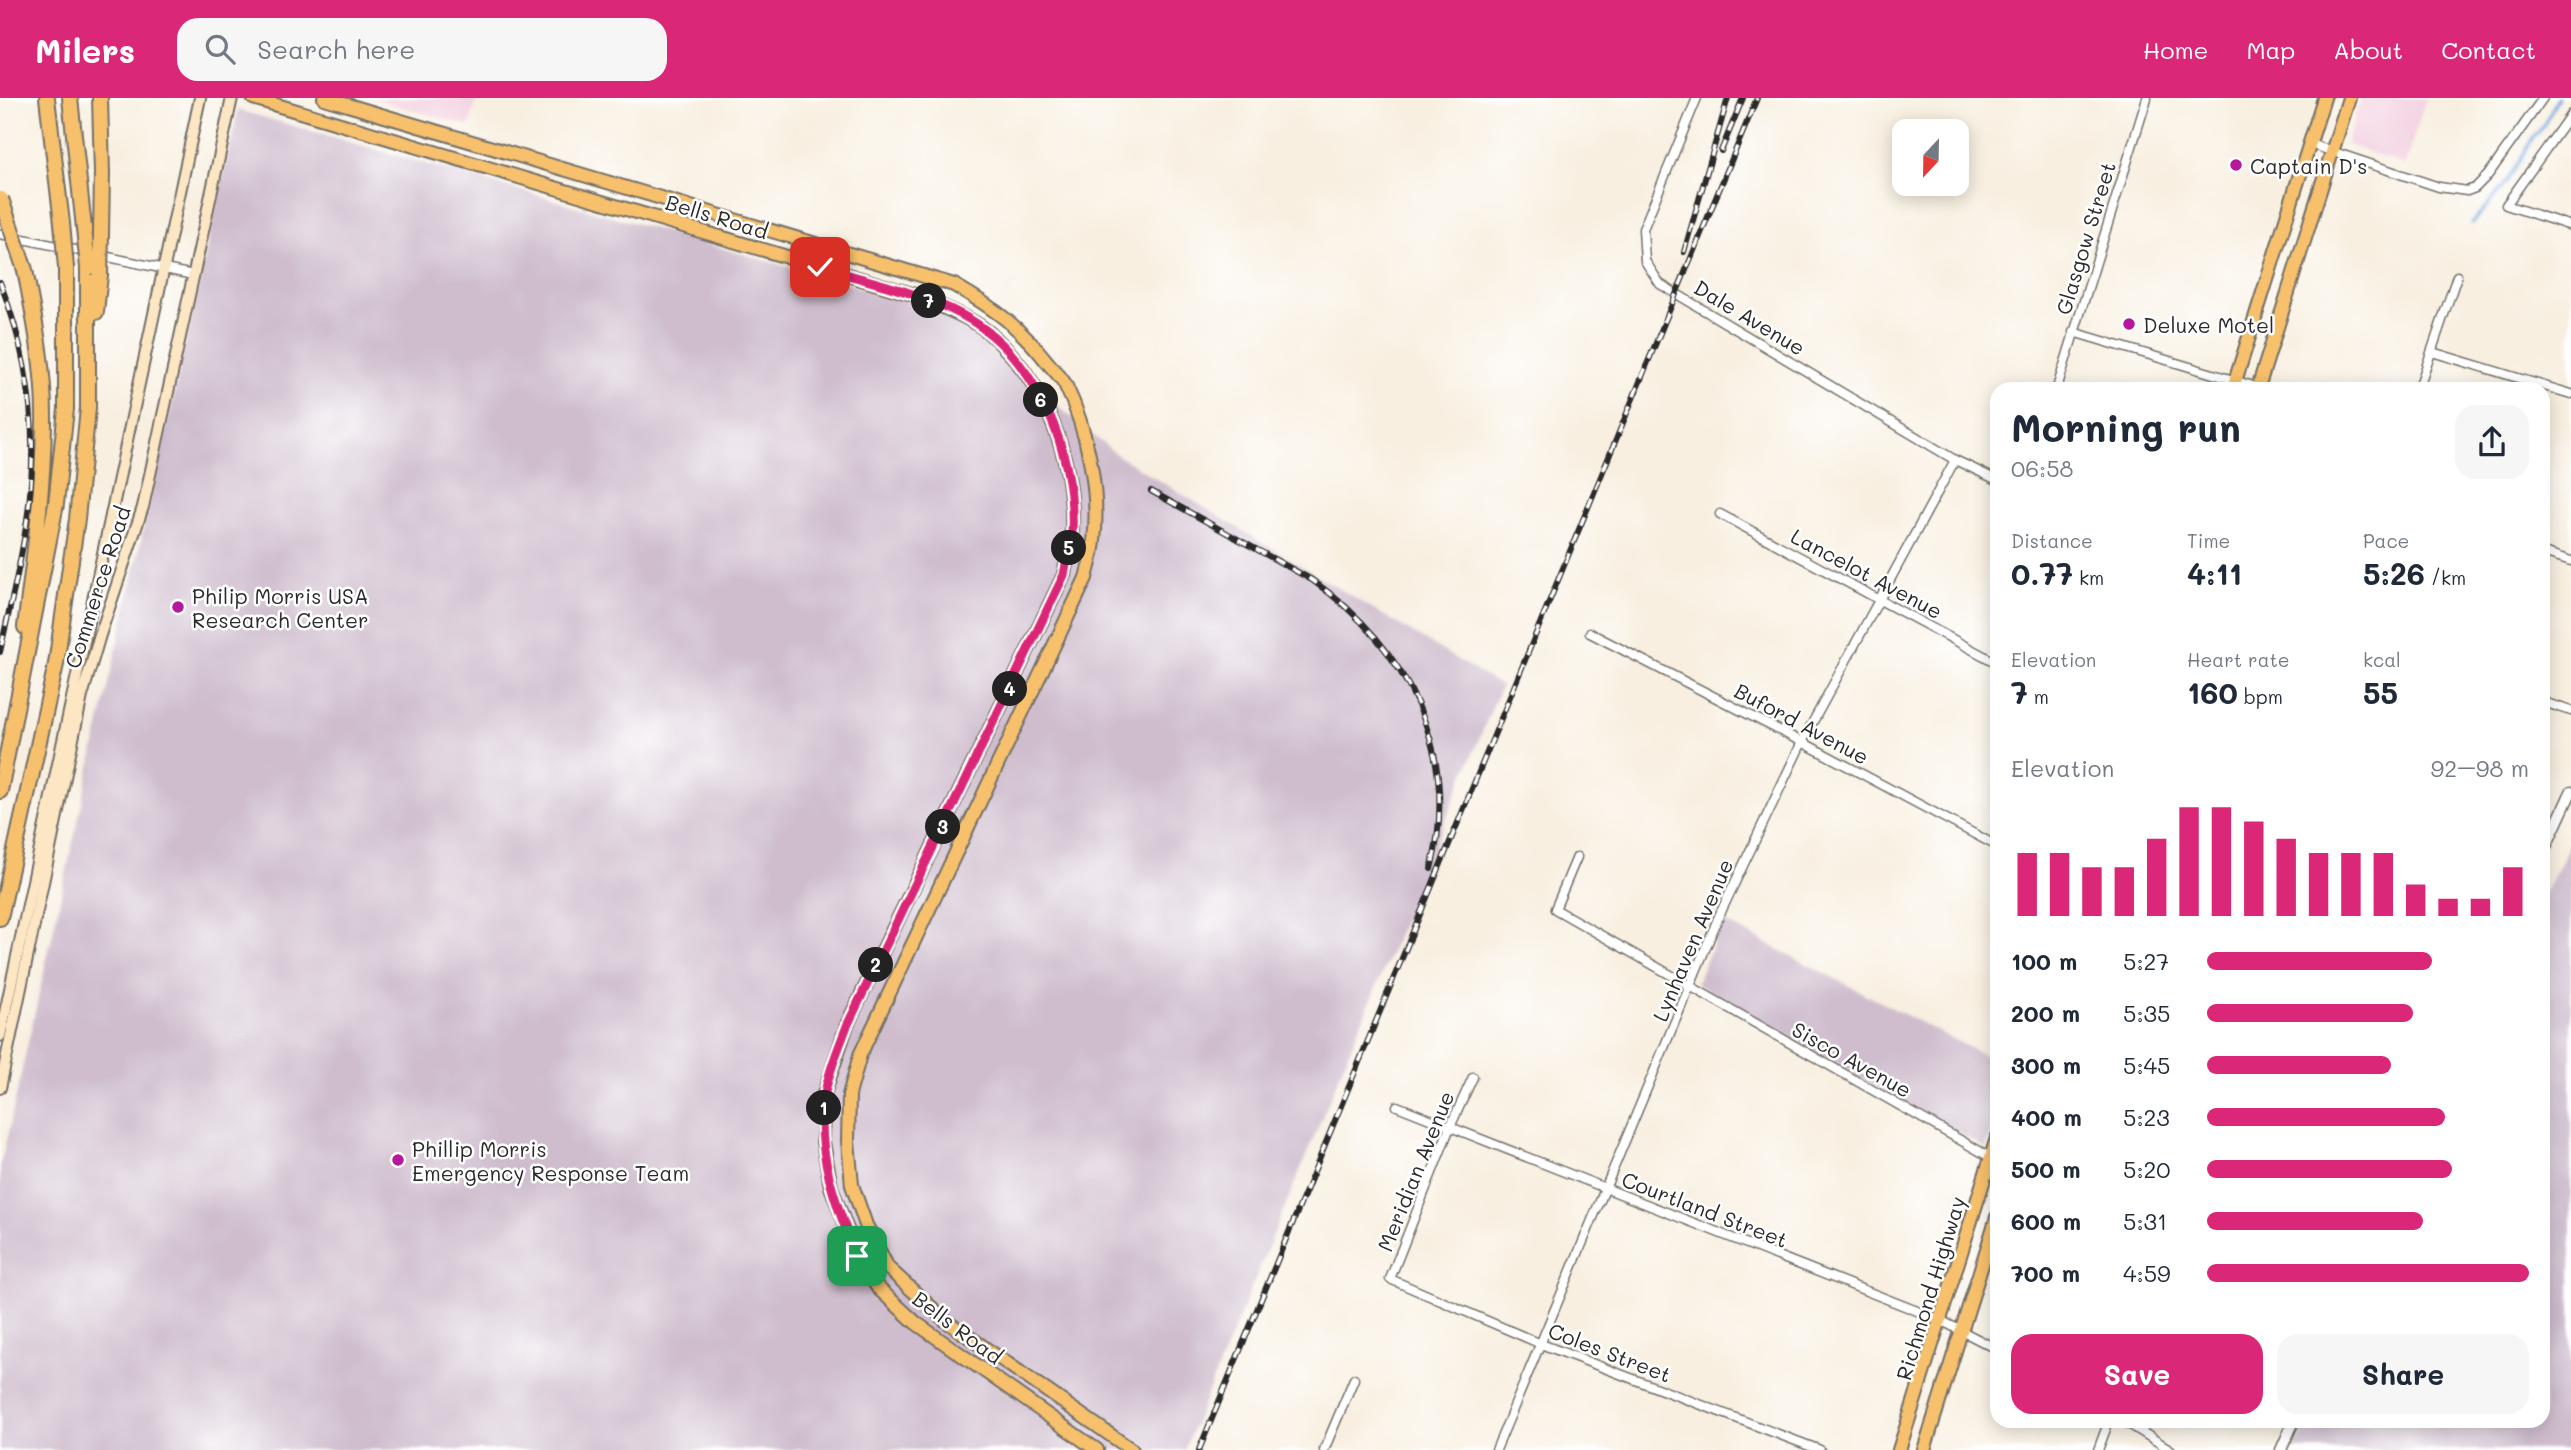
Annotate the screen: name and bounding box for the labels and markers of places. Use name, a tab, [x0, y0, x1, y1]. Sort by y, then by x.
place label: Captain D's	[2250, 152, 2367, 179]
marker: Captain D's	[2228, 157, 2244, 173]
pin	[790, 237, 850, 297]
pin: 7	[912, 284, 946, 318]
place label: Deluxe Motel	[2143, 311, 2274, 338]
marker: Deluxe Motel	[2121, 316, 2137, 332]
pin: 6	[1024, 382, 1058, 418]
pin: 5	[1052, 531, 1086, 566]
place label: Philip Morris USA Research Center	[192, 582, 369, 633]
marker: Philip Morris USA Research Center	[170, 599, 186, 615]
pin: 4	[992, 672, 1028, 706]
pin: 3	[926, 810, 960, 844]
pin: 2	[858, 948, 894, 982]
pin: 1	[806, 1090, 842, 1126]
place label: Phillip Morris Emergency Response Team	[412, 1135, 689, 1186]
marker: Phillip Morris Emergency Response Team	[390, 1152, 406, 1168]
pin	[827, 1226, 887, 1286]

